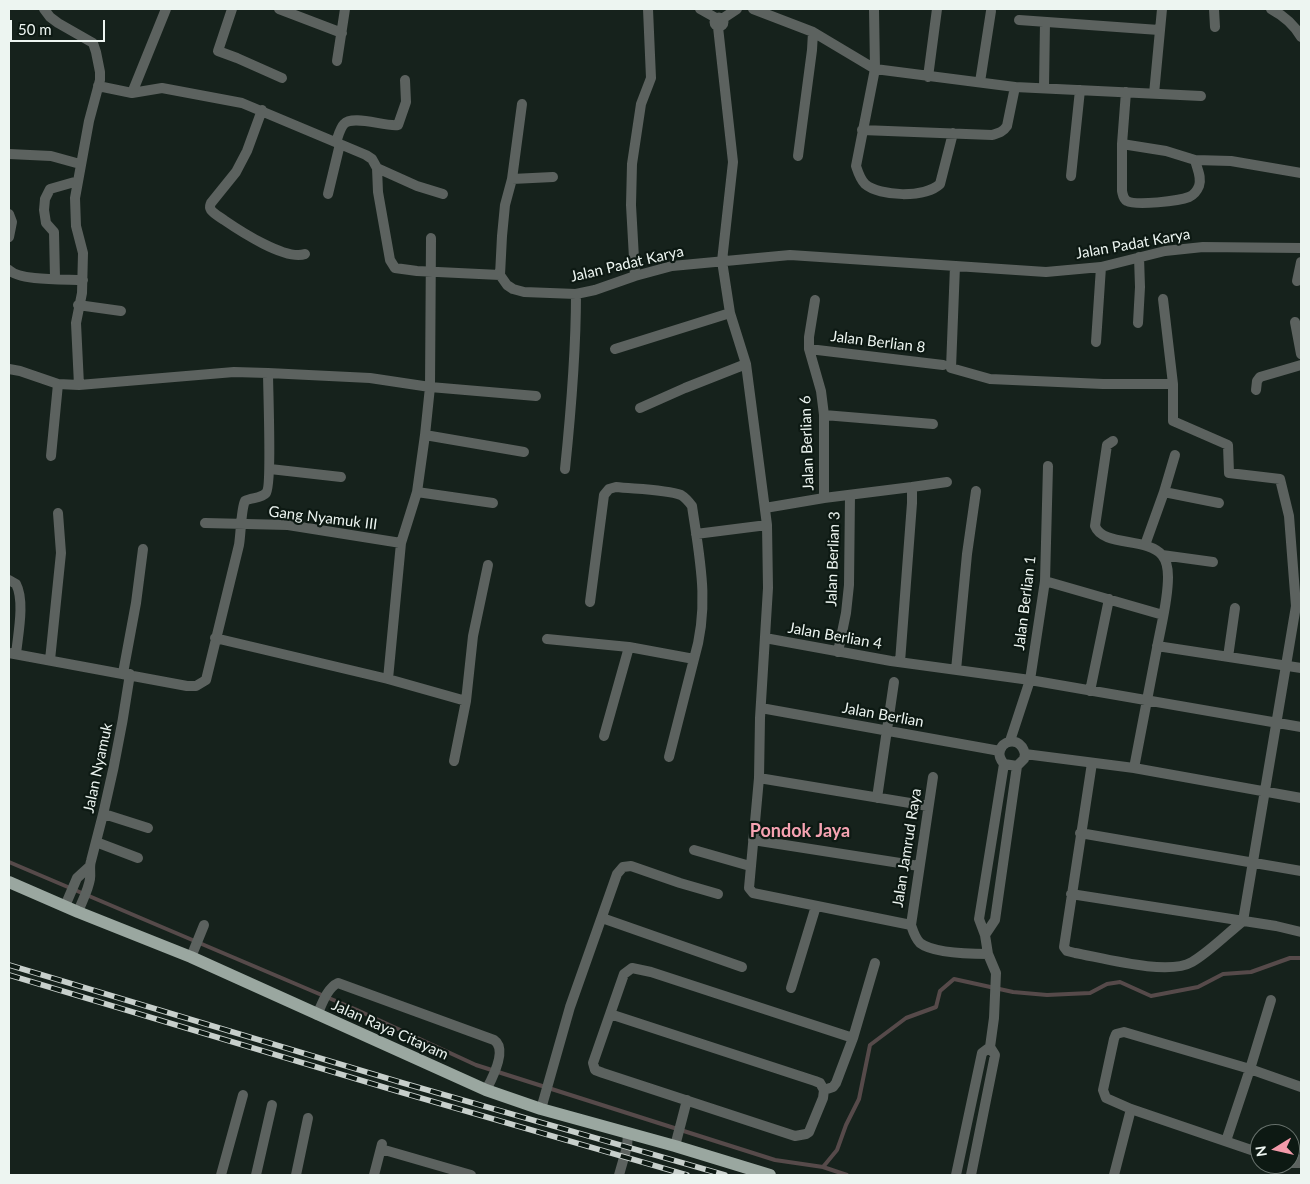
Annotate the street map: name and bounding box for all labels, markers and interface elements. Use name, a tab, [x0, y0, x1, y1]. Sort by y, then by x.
scale bar	[12, 10, 108, 42]
text: 50 m	[18, 20, 52, 38]
street label: Jalan Padat Karya	[1074, 225, 1192, 263]
street label: Jalan Padat Karya	[569, 242, 685, 286]
street label: Jalan Berlian 8	[830, 327, 926, 357]
street label: Jalan Berlian 6	[796, 395, 818, 491]
street label: Gang Nyamuk III	[268, 502, 378, 534]
street label: Jalan Berlian 3	[822, 511, 844, 607]
street label: Jalan Berlian 1	[1010, 555, 1040, 651]
street label: Jalan Berlian 4	[787, 619, 883, 653]
street label: Jalan Berlian	[841, 699, 925, 731]
street label: Jalan Nyamuk	[80, 721, 116, 815]
street label: Jalan Jamrud Raya	[889, 787, 925, 909]
district label: Pondok Jaya	[750, 820, 850, 842]
street label: Jalan Raya Citayam	[329, 996, 451, 1064]
north arrow	[1250, 1124, 1300, 1174]
text: N	[1251, 1145, 1270, 1158]

